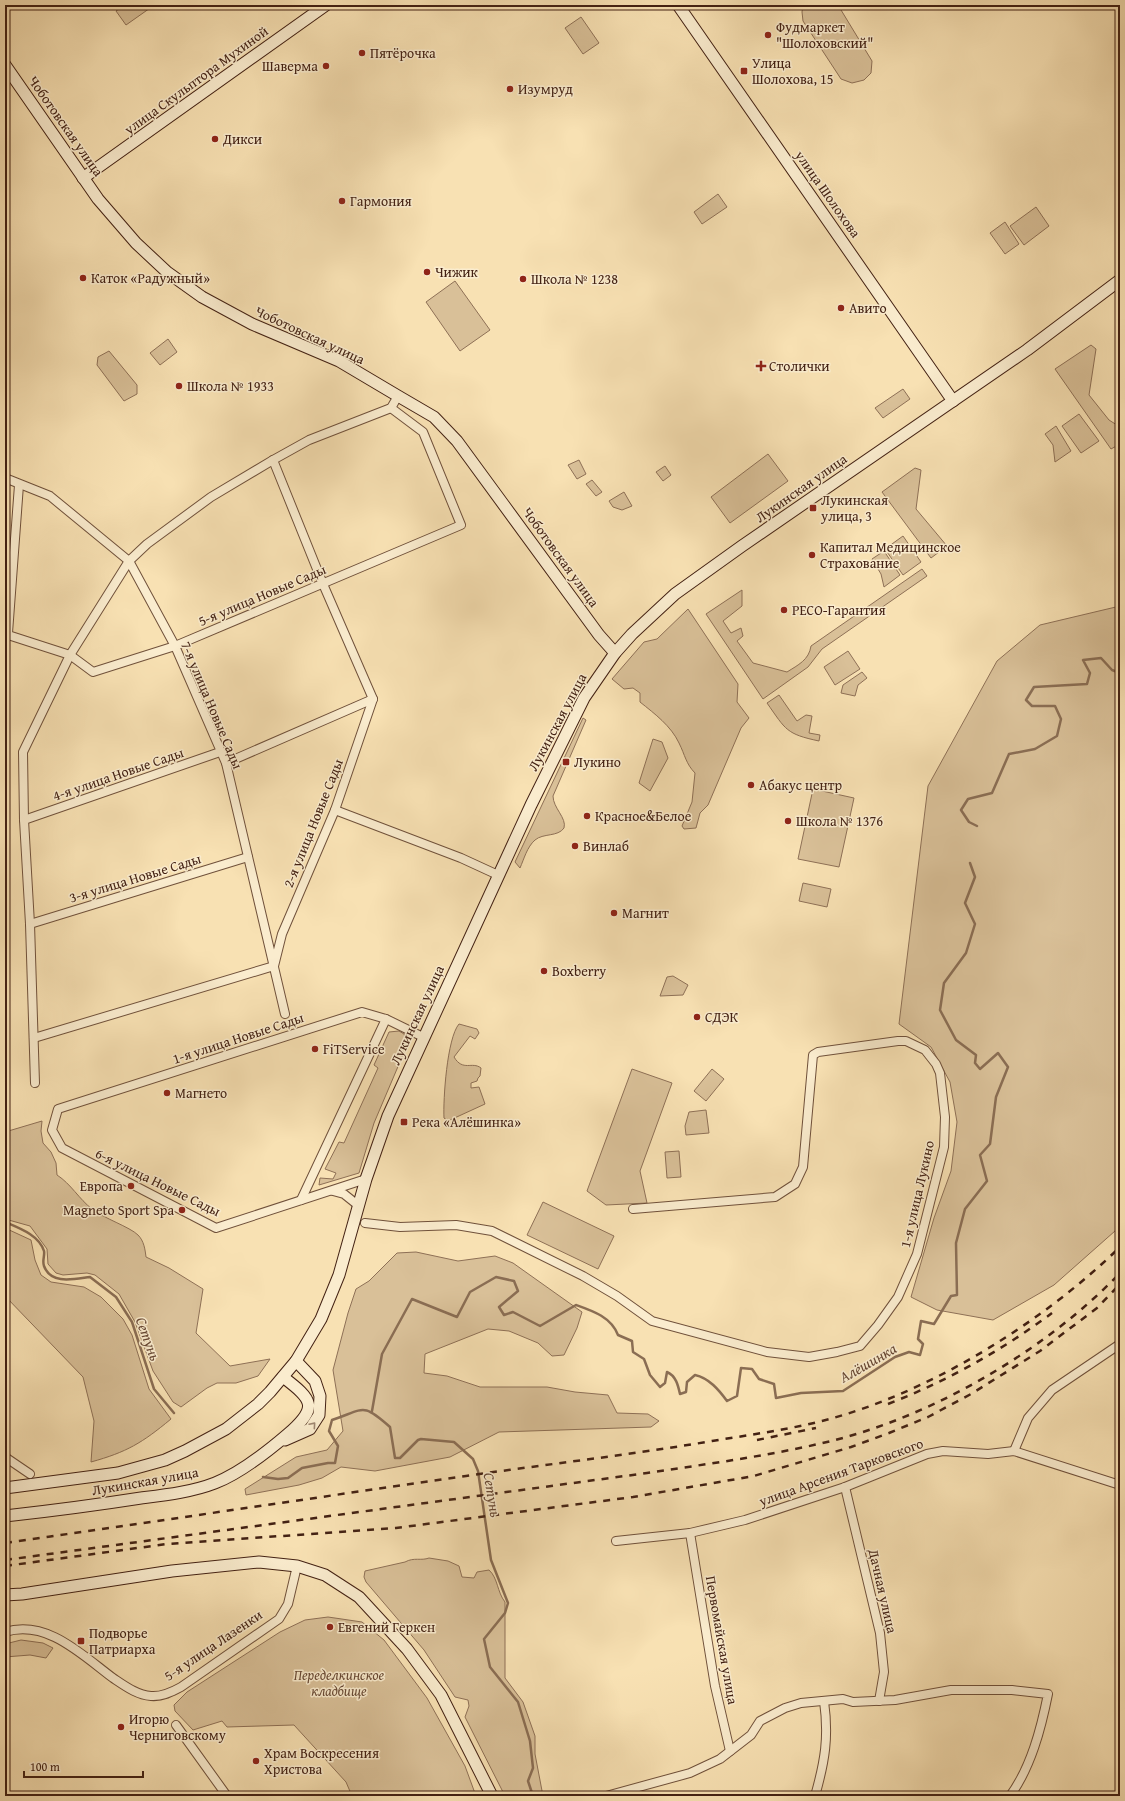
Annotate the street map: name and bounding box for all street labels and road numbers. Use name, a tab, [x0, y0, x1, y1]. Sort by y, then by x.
street label: улица Скульптора Мухиной	[119, 21, 272, 140]
street label: Чоботовская улица	[24, 72, 108, 181]
street label: улица Шолохова	[790, 146, 866, 242]
street label: Чоботовская улица	[252, 301, 368, 369]
street label: Лукинская улица	[751, 449, 851, 527]
street label: Чоботовская улица	[518, 503, 604, 611]
street label: 5-я улица Новые Сады	[195, 559, 329, 631]
street label: 7-я улица Новые Сады	[176, 638, 248, 772]
street label: Лукинская улица	[523, 669, 591, 774]
street label: 4-я улица Новые Сады	[50, 742, 186, 806]
street label: 2-я улица Новые Сады	[278, 756, 348, 890]
street label: 3-я улица Новые Сады	[67, 848, 204, 908]
street label: Лукинская улица	[385, 962, 449, 1068]
street label: 1-я улица Новые Сады	[170, 1007, 306, 1069]
street label: 1-я улица Лукино	[895, 1138, 939, 1250]
street label: 6-я улица Новые Сады	[92, 1143, 224, 1221]
street label: улица Арсения Тарковского	[755, 1433, 926, 1511]
street label: Лукинская улица	[90, 1462, 200, 1500]
street label: Дачная улица	[863, 1546, 902, 1635]
street label: Первомайская улица	[701, 1574, 743, 1706]
street label: 5-я улица Лазенки	[160, 1605, 266, 1685]

